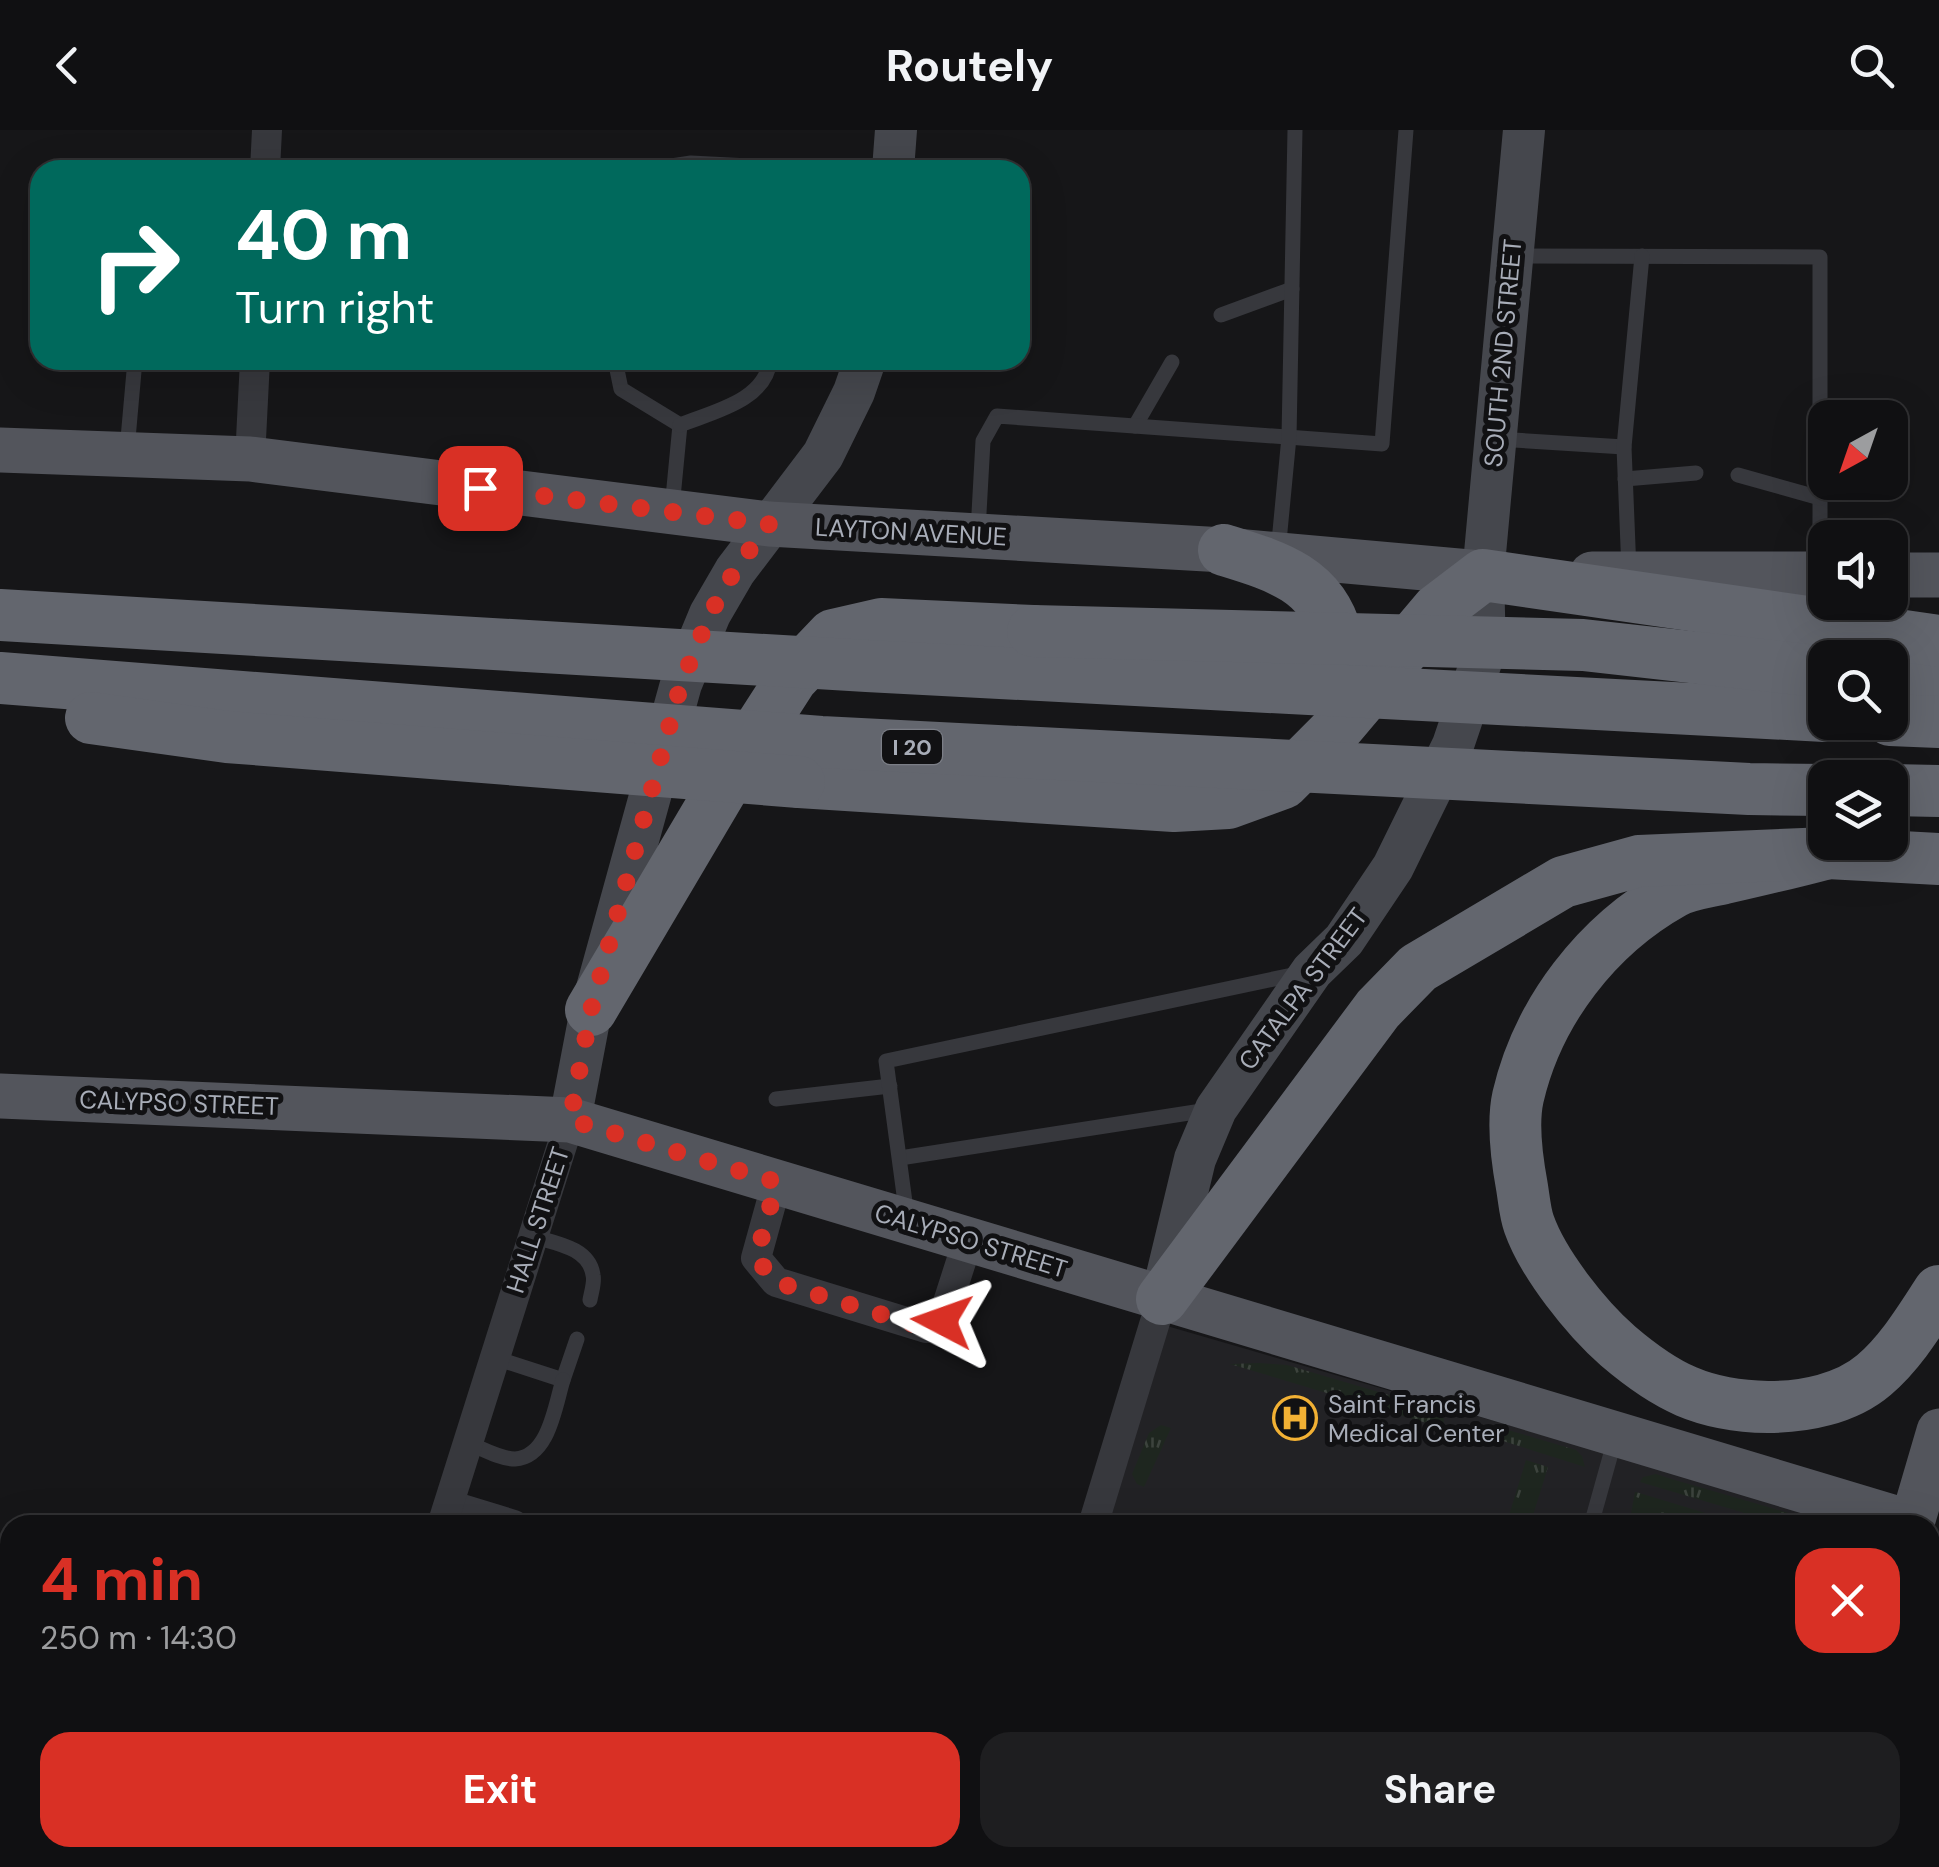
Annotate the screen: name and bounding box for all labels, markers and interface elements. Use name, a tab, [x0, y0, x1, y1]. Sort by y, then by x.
text: Routely	[886, 36, 1053, 95]
icon: back	[40, 38, 95, 93]
icon: search	[1844, 38, 1899, 93]
text: 40 m	[235, 190, 412, 281]
icon: right	[70, 200, 200, 330]
street label: SOUTH 2ND STREET	[1477, 238, 1529, 468]
text: Turn right	[235, 278, 434, 337]
north arrow	[1808, 400, 1908, 500]
map controls	[1808, 400, 1908, 860]
pin	[438, 446, 523, 531]
icon: arrive	[453, 461, 508, 516]
street label: LAYTON AVENUE	[814, 511, 1008, 553]
button: sound	[1808, 520, 1908, 620]
button: search	[1808, 640, 1908, 740]
road number: I 20	[882, 730, 942, 764]
button: layers	[1808, 760, 1908, 860]
street label: CATALPA STREET	[1231, 901, 1375, 1077]
street label: CALYPSO STREET	[79, 1083, 279, 1123]
street label: HALL STREET	[499, 1143, 577, 1297]
street label: CALYPSO STREET	[871, 1196, 1071, 1286]
position arrow	[890, 1269, 994, 1373]
place label: Saint Francis Medical Center	[1328, 1388, 1504, 1450]
hospital icon: Saint Francis Medical Center	[1272, 1395, 1318, 1441]
text: 4 min	[40, 1540, 203, 1619]
button: close	[1795, 1548, 1900, 1653]
text: 250 m · 14:30	[40, 1617, 237, 1659]
button: Exit	[40, 1732, 960, 1847]
button: Share	[980, 1732, 1900, 1847]

